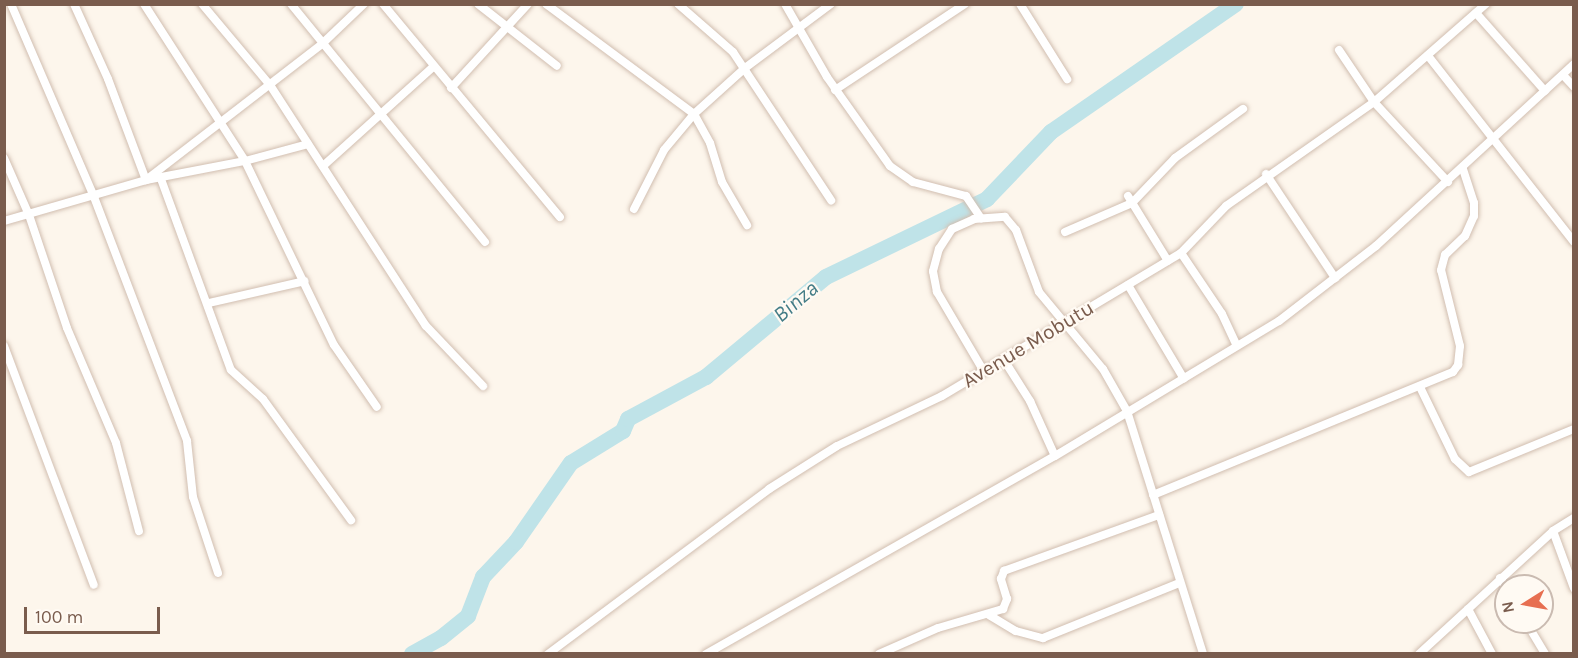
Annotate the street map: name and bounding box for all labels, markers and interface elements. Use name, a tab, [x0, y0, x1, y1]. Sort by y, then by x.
water label: Binza	[768, 276, 824, 328]
street label: Avenue Mobutu	[958, 295, 1098, 393]
north arrow	[1494, 574, 1554, 634]
scale bar	[27, 595, 164, 633]
text: N	[1497, 600, 1518, 615]
text: 100 m	[35, 606, 83, 628]

